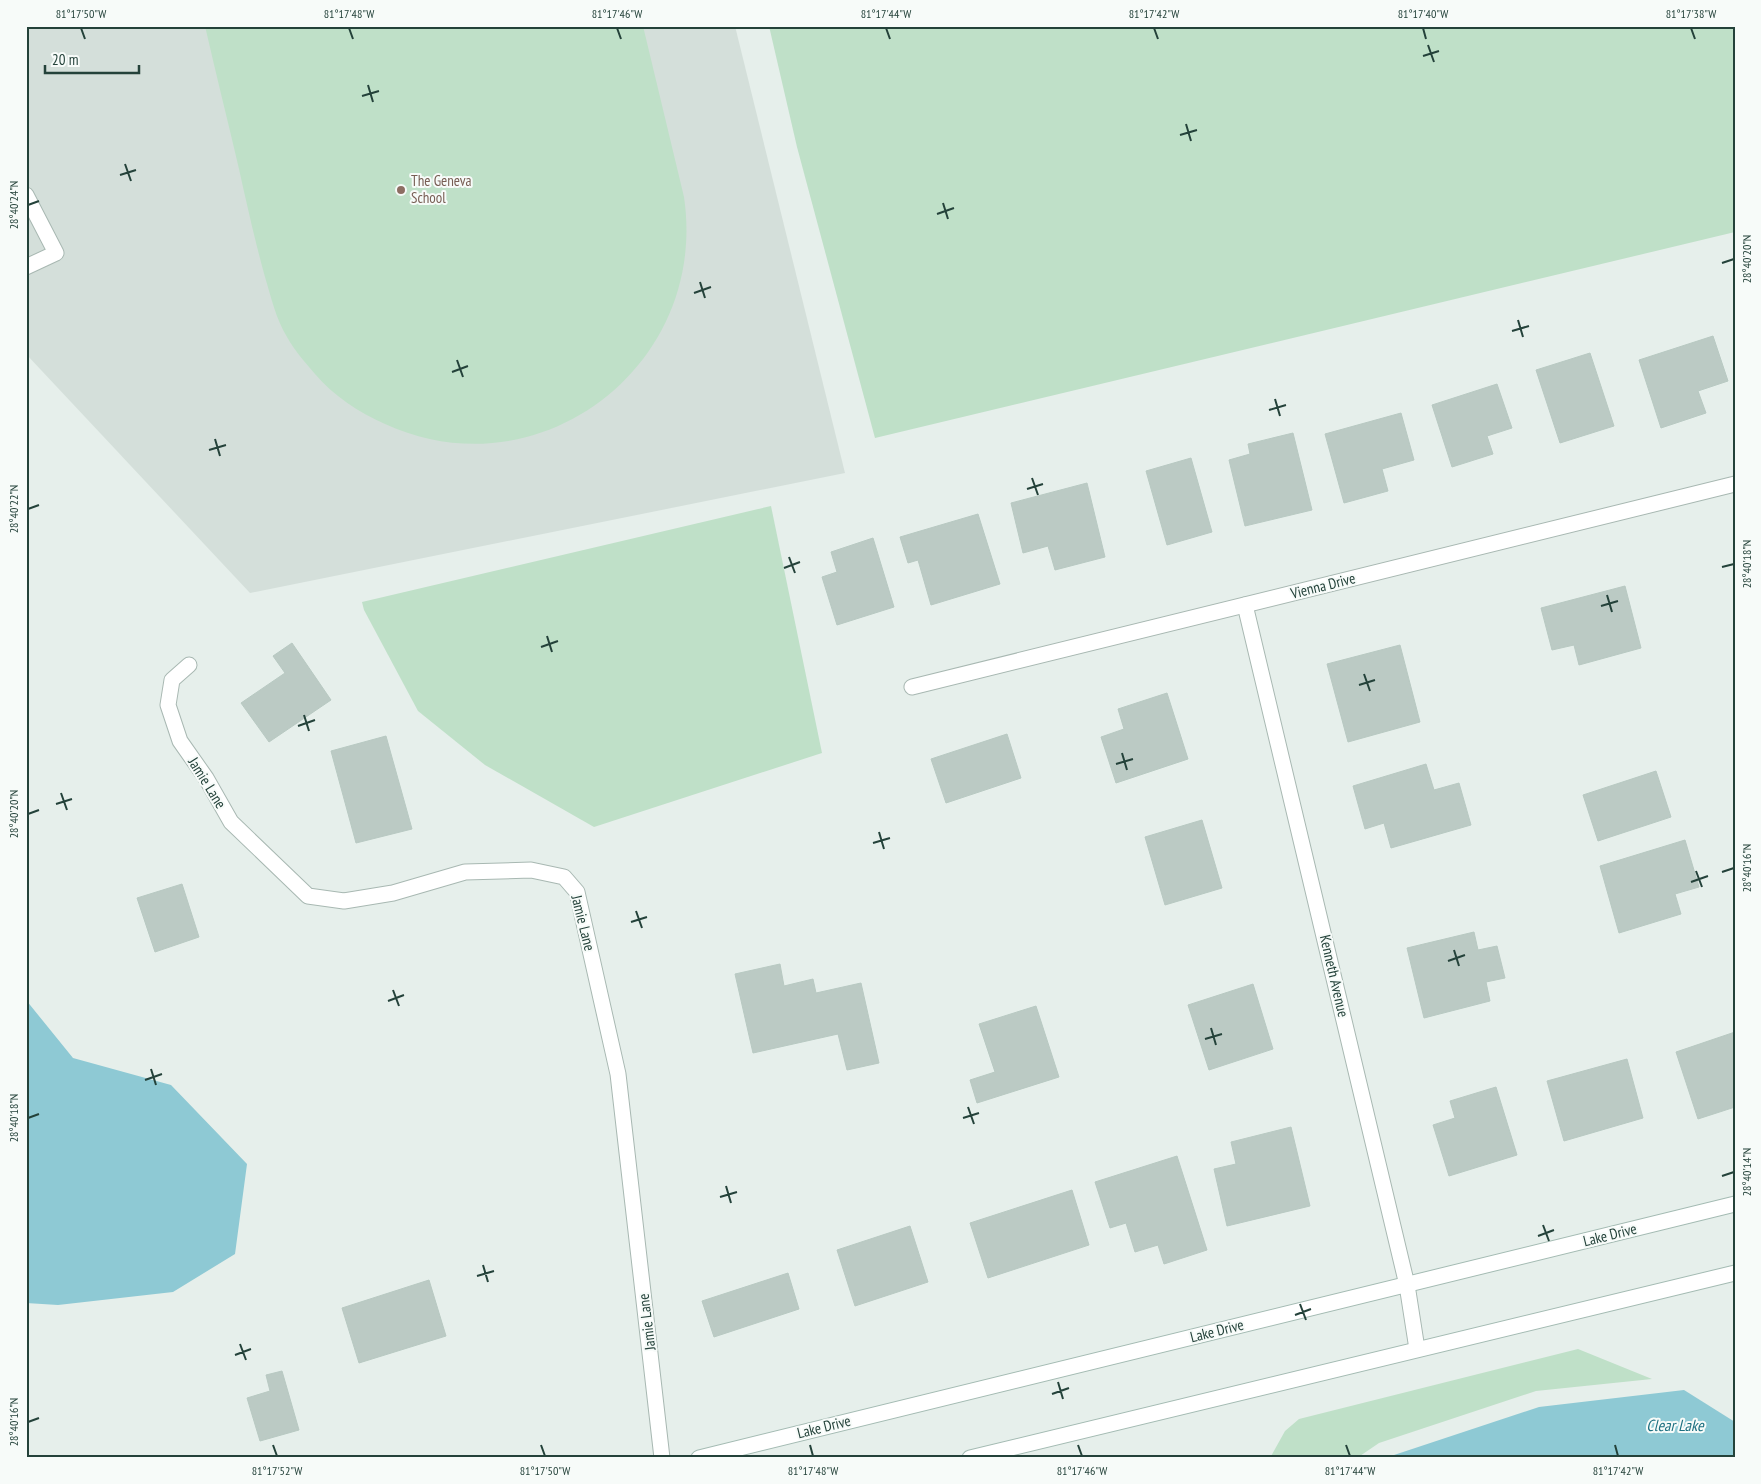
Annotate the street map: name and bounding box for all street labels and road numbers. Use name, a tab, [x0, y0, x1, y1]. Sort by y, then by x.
street label: Vienna Drive	[1288, 568, 1357, 603]
street label: Jamie Lane	[184, 753, 231, 812]
street label: Jamie Lane	[567, 892, 600, 953]
street label: Kenneth Avenue	[1316, 933, 1353, 1019]
street label: Lake Drive	[1581, 1219, 1639, 1250]
street label: Jamie Lane	[634, 1293, 660, 1352]
street label: Lake Drive	[1188, 1315, 1246, 1346]
street label: Lake Drive	[795, 1411, 853, 1442]

